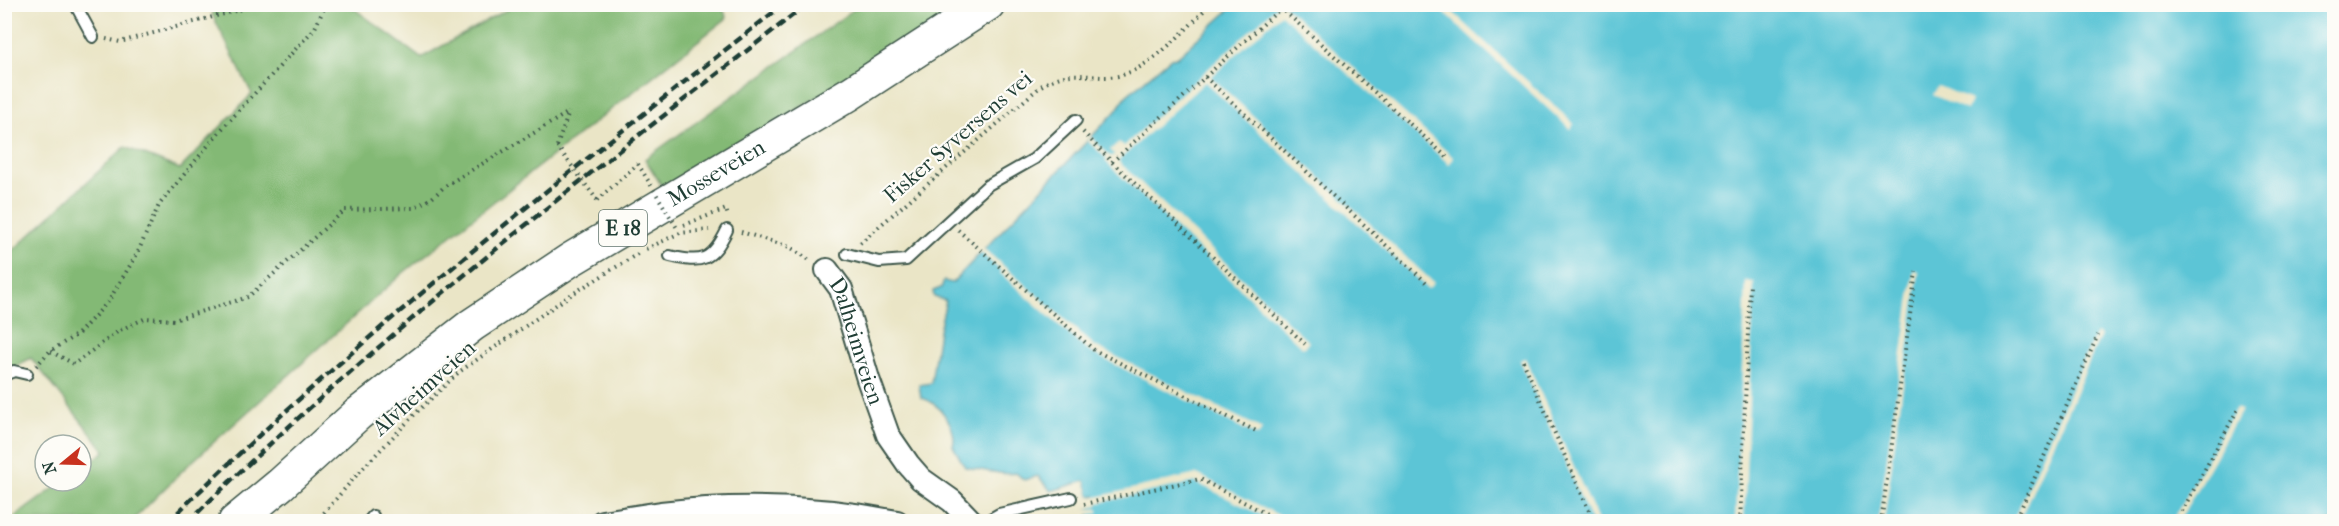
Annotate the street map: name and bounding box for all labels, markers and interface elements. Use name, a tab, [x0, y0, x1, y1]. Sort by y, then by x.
street label: Fisker Syversens vei	[878, 65, 1038, 209]
street label: Mosseveien	[663, 134, 770, 212]
road number: E 18	[599, 210, 647, 246]
street label: Dalheimveien	[824, 272, 889, 409]
street label: Alvheimveien	[366, 335, 481, 442]
north arrow	[33, 433, 93, 493]
text: N	[38, 458, 60, 477]

